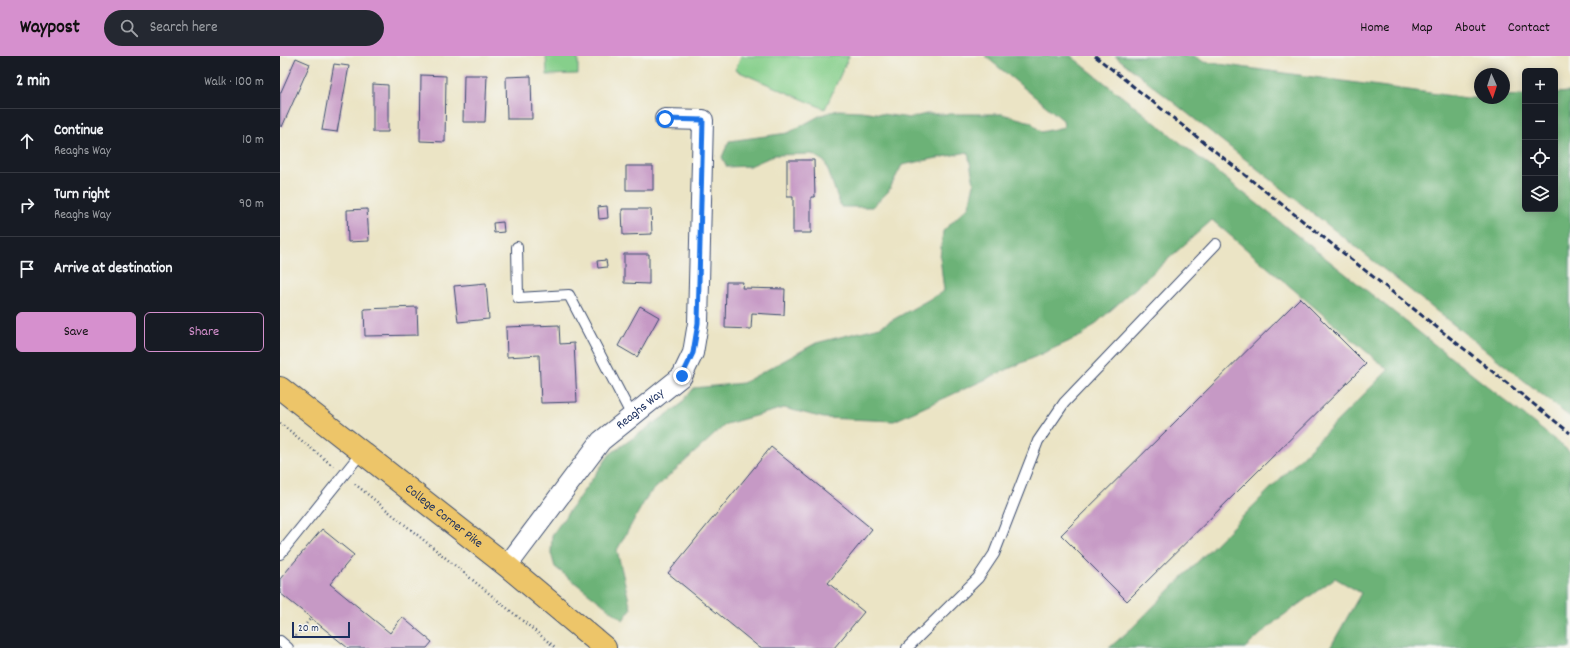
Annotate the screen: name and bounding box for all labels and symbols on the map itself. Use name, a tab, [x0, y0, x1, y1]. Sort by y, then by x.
north arrow	[1474, 68, 1510, 104]
route start	[656, 110, 674, 128]
route end	[673, 367, 691, 385]
street label: Reaghs Way	[612, 384, 669, 435]
street label: College Corner Pike	[401, 480, 487, 553]
scale bar	[292, 620, 350, 639]

